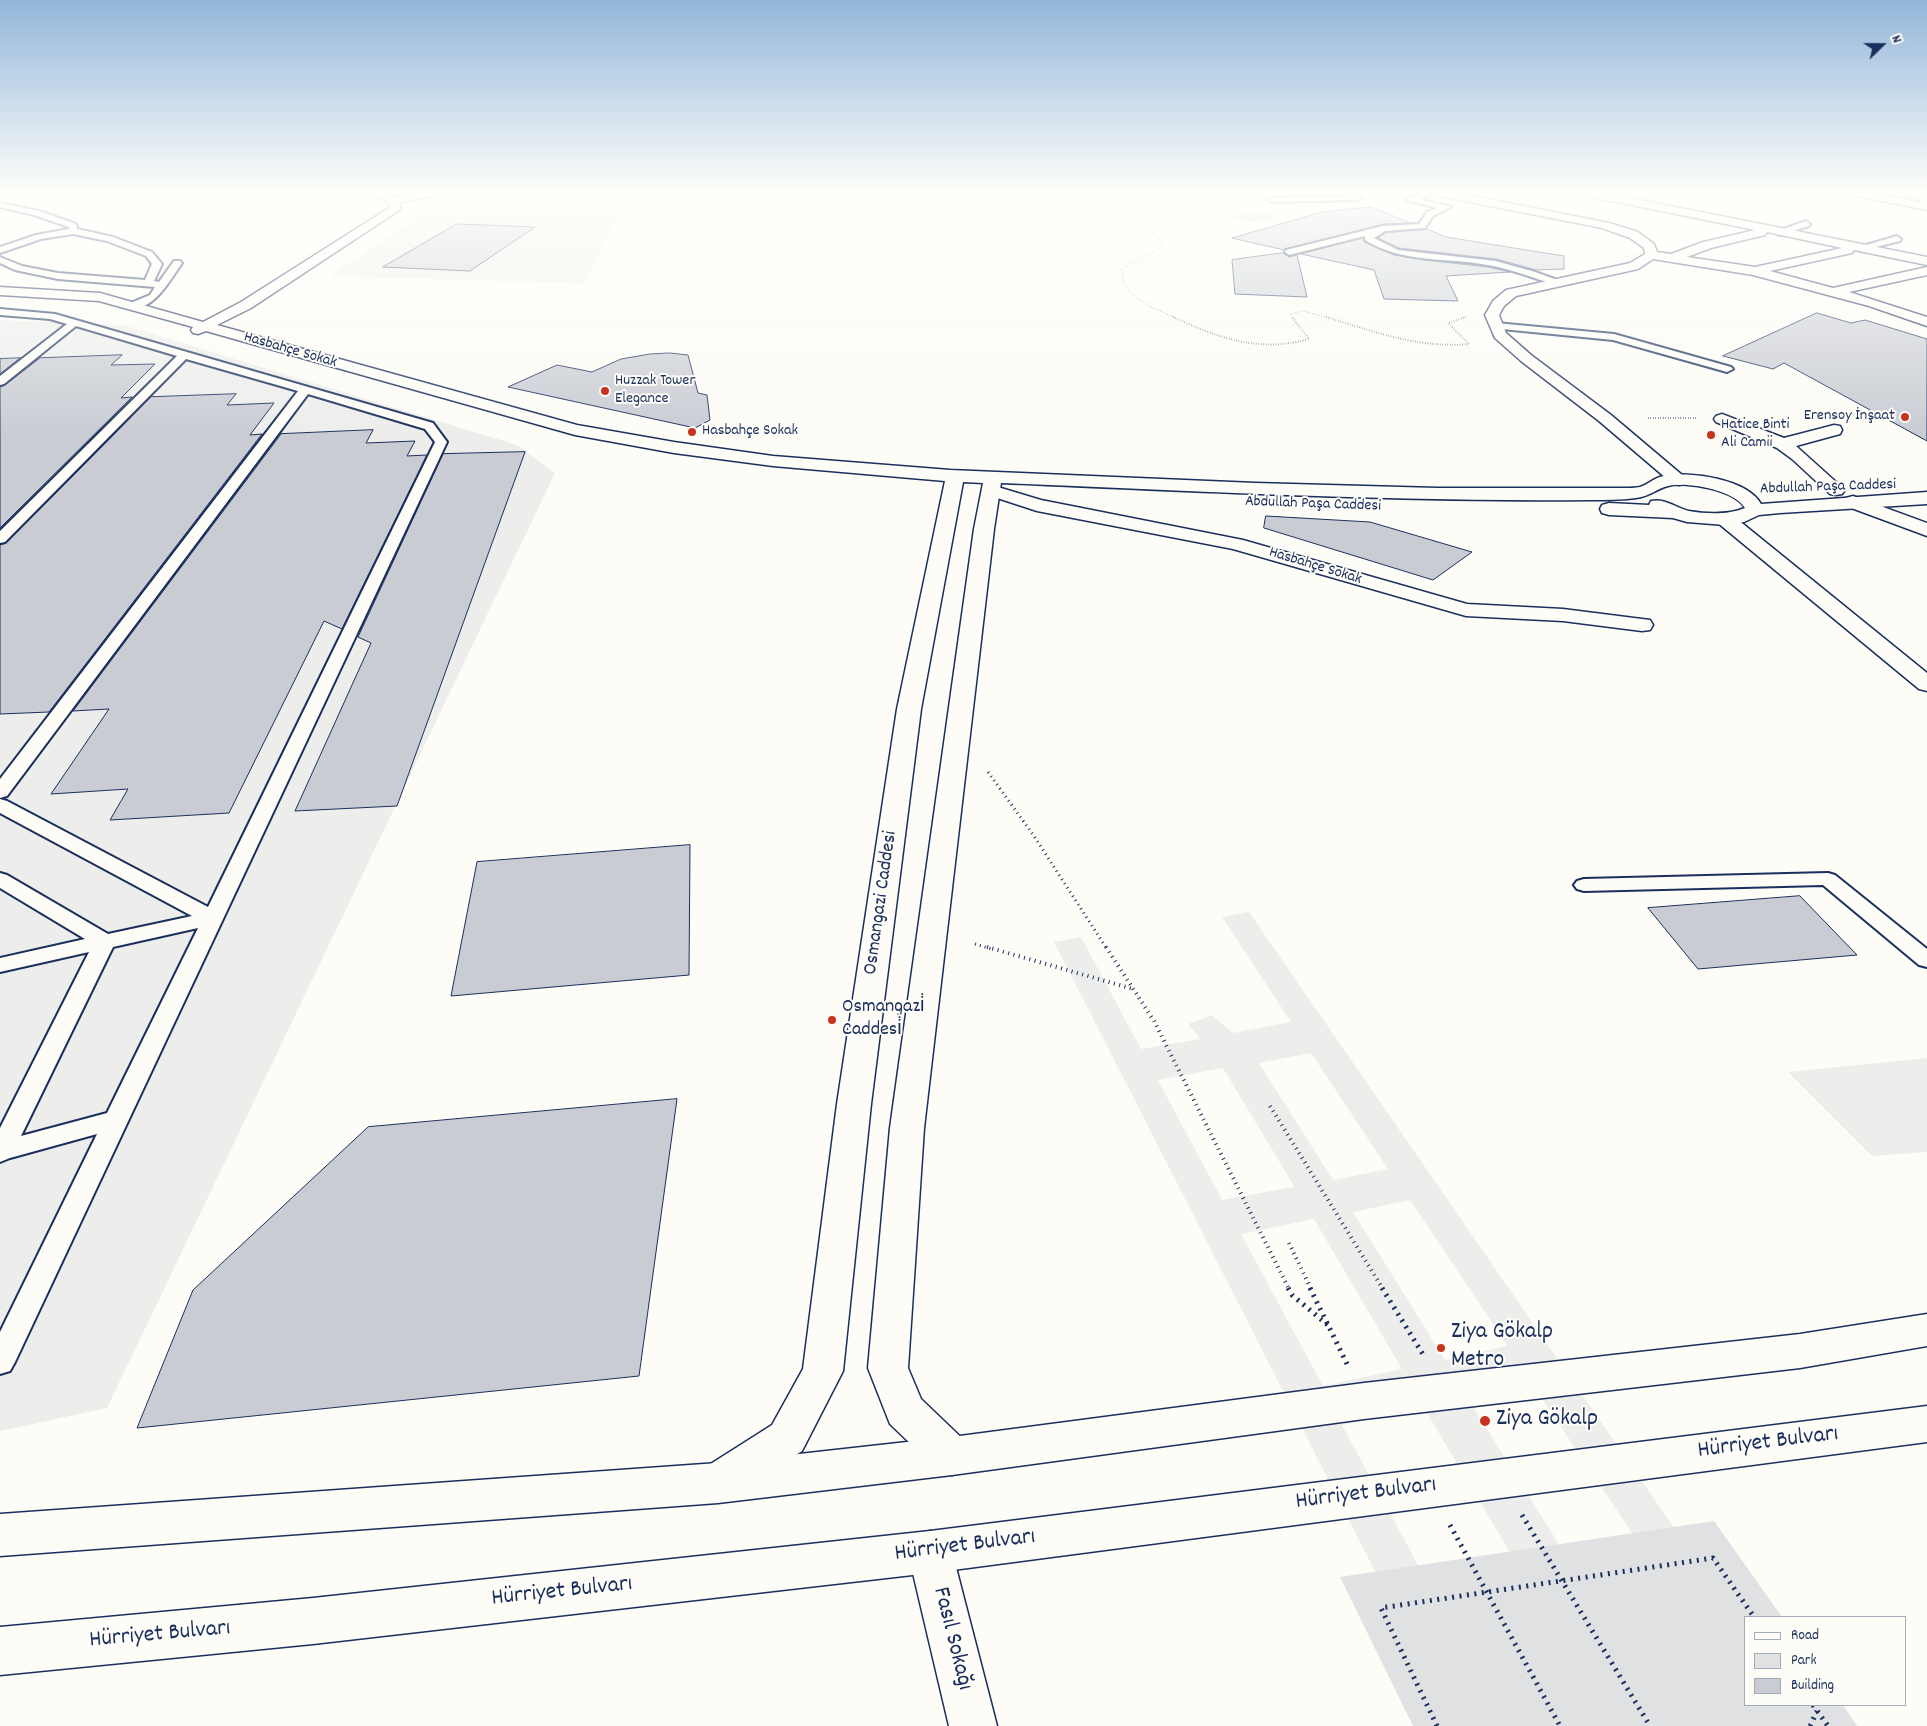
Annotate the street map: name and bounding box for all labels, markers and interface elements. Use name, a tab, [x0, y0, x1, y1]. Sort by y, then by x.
north arrow	[1857, 20, 1907, 70]
text: N	[1885, 32, 1906, 46]
street label: Hasbahçe Sokak	[241, 329, 339, 373]
place label: Huzzak Tower Elegance	[615, 372, 695, 410]
marker: Huzzak Tower Elegance	[599, 385, 611, 397]
place label: Erensoy İnşaat	[1804, 407, 1895, 427]
marker: Erensoy İnşaat	[1899, 411, 1911, 423]
place label: Hatice Binti Ali Camii	[1721, 416, 1789, 454]
place label: Hasbahçe Sokak	[702, 422, 798, 442]
marker: Hasbahçe Sokak	[686, 426, 698, 438]
marker: Hatice Binti Ali Camii	[1705, 429, 1717, 441]
street label: Abdullah Paşa Caddesi	[1760, 476, 1896, 500]
street label: Abdullah Paşa Caddesi	[1245, 493, 1381, 517]
street label: Hasbahçe Sokak	[1266, 544, 1364, 590]
street label: Osmangazi Caddesi	[860, 829, 904, 977]
place label: Osmangazi̇ Caddesi̇	[842, 996, 924, 1043]
marker: Osmangazi̇ Caddesi̇	[826, 1014, 838, 1026]
place label: Ziya Gökalp Metro	[1451, 1320, 1553, 1376]
marker: Ziya Gökalp Metro	[1435, 1342, 1447, 1354]
place label: Ziya Gökalp	[1496, 1407, 1598, 1435]
marker: Ziya Gökalp	[1478, 1414, 1492, 1428]
street label: Hürriyet Bulvarı	[1696, 1421, 1840, 1467]
street label: Hürriyet Bulvarı	[1294, 1472, 1438, 1518]
street label: Hürriyet Bulvarı	[893, 1524, 1037, 1570]
street label: Hürriyet Bulvarı	[490, 1571, 634, 1615]
street label: Fasıl Sokağı	[924, 1585, 978, 1693]
street label: Hürriyet Bulvarı	[88, 1615, 232, 1657]
legend	[1744, 1616, 1907, 1706]
text: Road	[1791, 1625, 1819, 1647]
text: Park	[1791, 1650, 1817, 1672]
text: Building	[1791, 1675, 1834, 1697]

